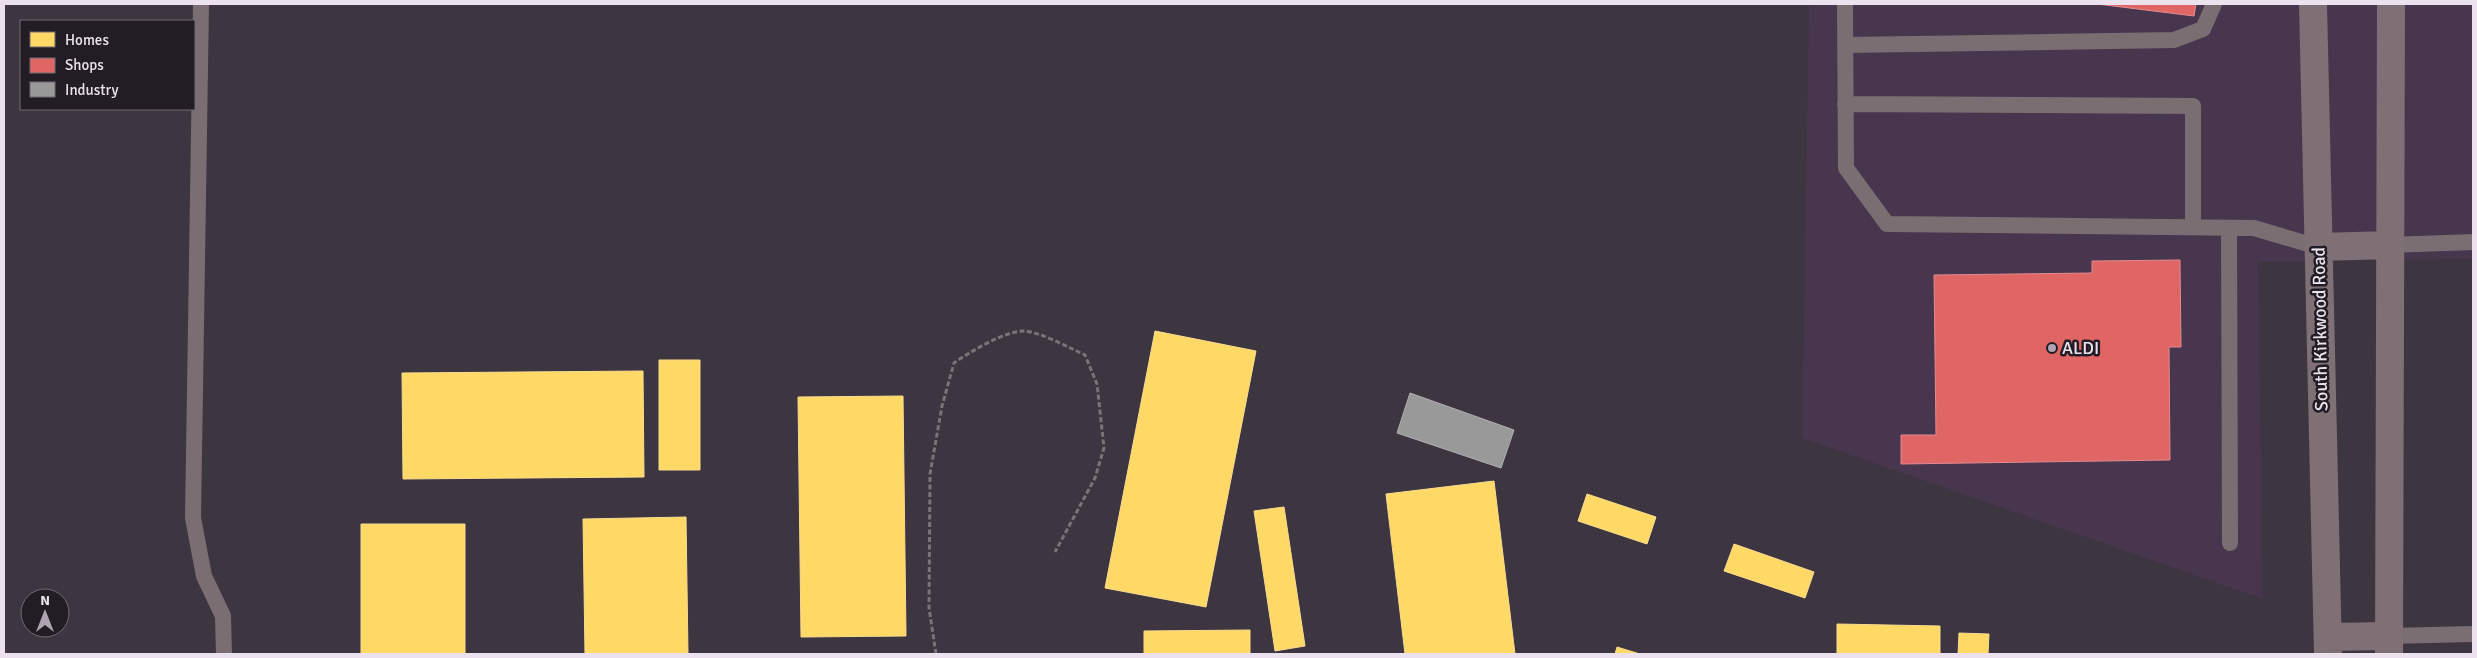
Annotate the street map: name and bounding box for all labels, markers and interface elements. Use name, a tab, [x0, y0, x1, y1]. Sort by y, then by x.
legend	[20, 20, 195, 110]
text: Homes	[65, 31, 109, 49]
text: Shops	[65, 56, 104, 74]
text: Industry	[65, 81, 118, 99]
street label: South Kirkwood Road	[2308, 247, 2332, 411]
place label: ALDI	[2062, 337, 2099, 359]
marker: ALDI	[2046, 342, 2058, 354]
north arrow	[20, 588, 70, 638]
text: N	[40, 592, 50, 609]

